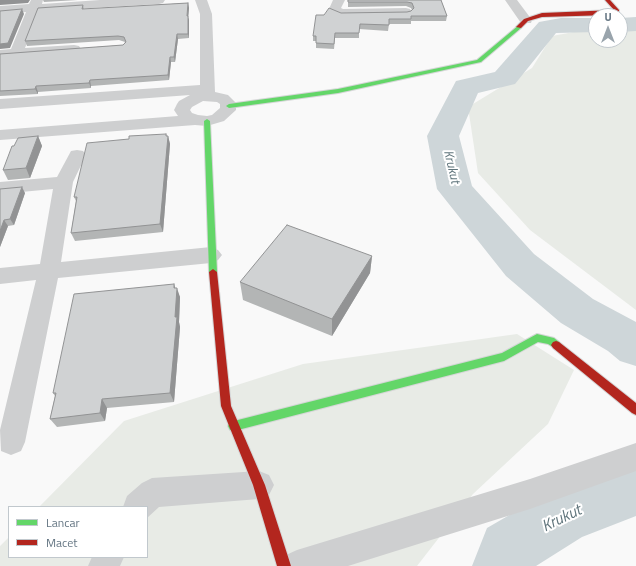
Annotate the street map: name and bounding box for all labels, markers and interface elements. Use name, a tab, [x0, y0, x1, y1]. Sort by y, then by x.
north arrow	[588, 8, 628, 48]
text: U	[604, 9, 612, 25]
water label: Krukut	[440, 149, 462, 185]
water label: Krukut	[539, 501, 585, 537]
legend	[8, 506, 148, 558]
text: Lancar	[46, 513, 80, 532]
text: Macet	[46, 533, 78, 552]

